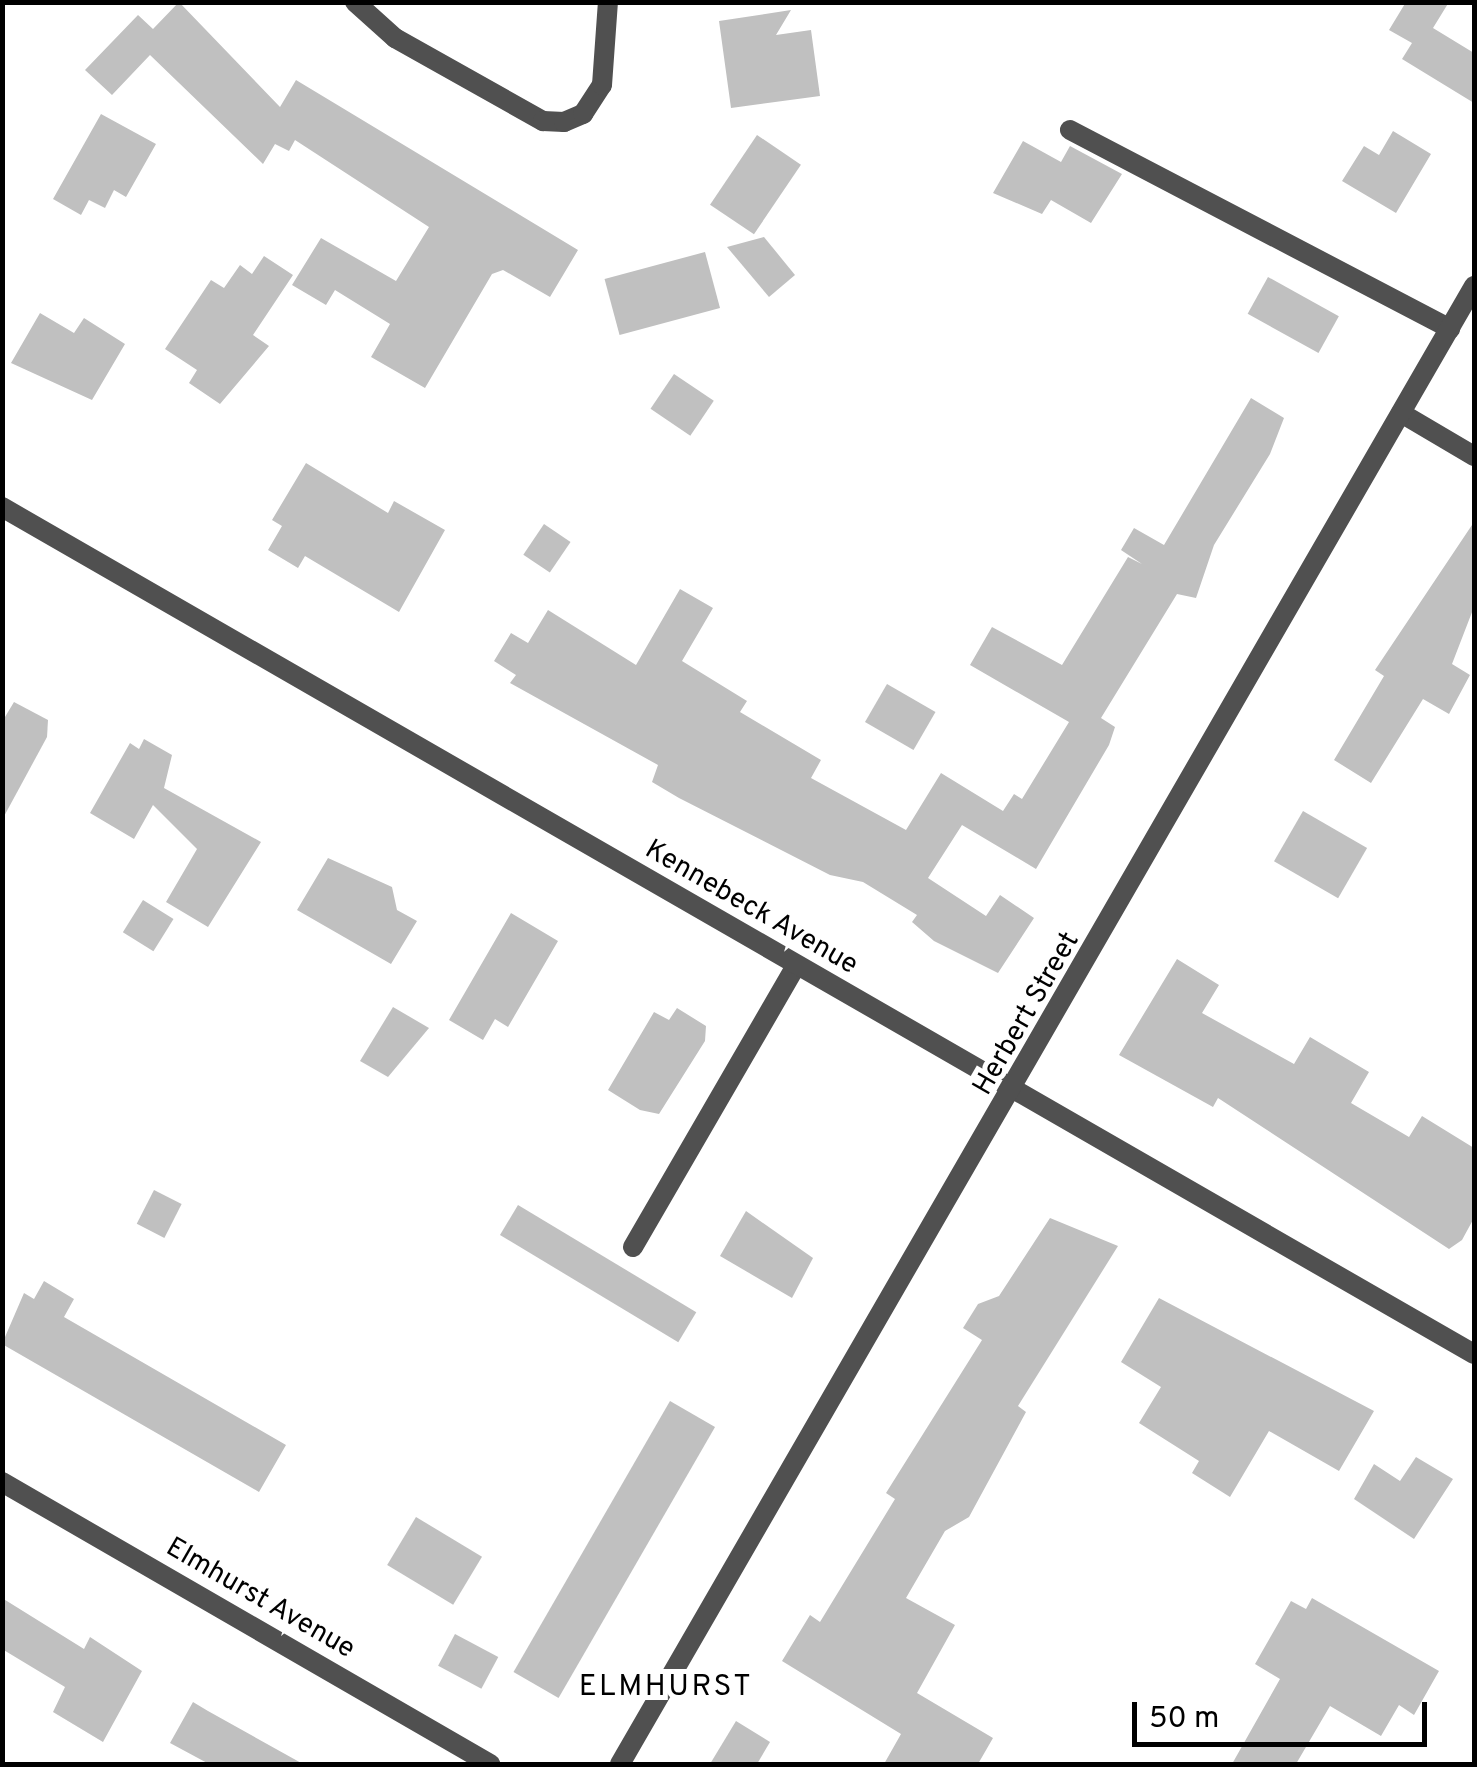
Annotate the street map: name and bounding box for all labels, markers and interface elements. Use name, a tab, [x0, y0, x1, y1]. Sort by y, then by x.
street label: Kennebeck Avenue	[638, 833, 864, 983]
street label: Herbert Street	[967, 926, 1087, 1102]
street label: Elmhurst Avenue	[159, 1531, 361, 1667]
district label: ELMHURST	[579, 1670, 753, 1706]
scale bar	[1137, 1682, 1432, 1744]
text: 50 m	[1149, 1701, 1219, 1738]

